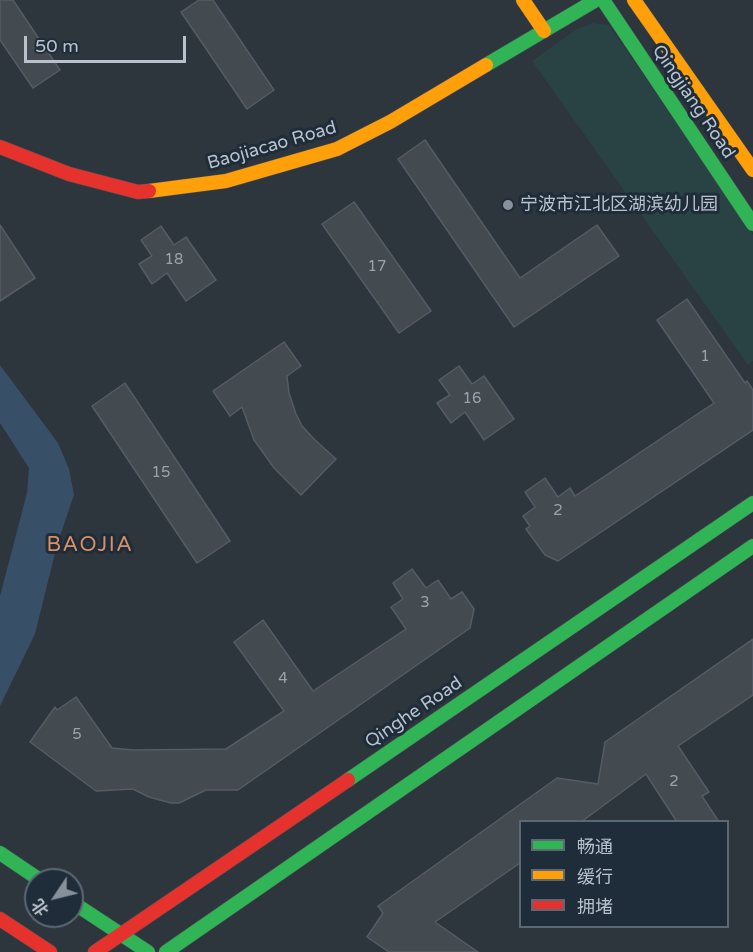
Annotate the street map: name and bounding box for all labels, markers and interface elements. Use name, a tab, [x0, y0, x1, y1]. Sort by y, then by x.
scale bar	[27, 24, 189, 62]
text: 50 m	[35, 35, 79, 57]
street label: Qingjiang Road	[647, 41, 739, 163]
street label: Baojiacao Road	[205, 117, 339, 175]
place label: 宁波市江北区湖滨幼儿园	[520, 194, 718, 216]
marker: 宁波市江北区湖滨幼儿园	[501, 198, 515, 212]
house number: 18	[165, 251, 183, 269]
house number: 17	[368, 258, 386, 276]
house number: 1	[700, 348, 710, 366]
house number: 16	[463, 390, 481, 408]
house number: 15	[152, 464, 170, 482]
house number: 2	[553, 502, 563, 520]
district label: BAOJIA	[47, 532, 133, 558]
house number: 3	[420, 594, 430, 612]
house number: 4	[278, 670, 288, 688]
street label: Qinghe Road	[361, 673, 467, 753]
house number: 5	[72, 726, 82, 744]
house number: 2	[669, 773, 679, 791]
legend	[519, 820, 729, 928]
text: 畅通	[577, 836, 613, 858]
text: 缓行	[577, 866, 613, 888]
north arrow	[24, 868, 84, 928]
text: 北	[28, 895, 54, 919]
text: 拥堵	[577, 896, 613, 918]

